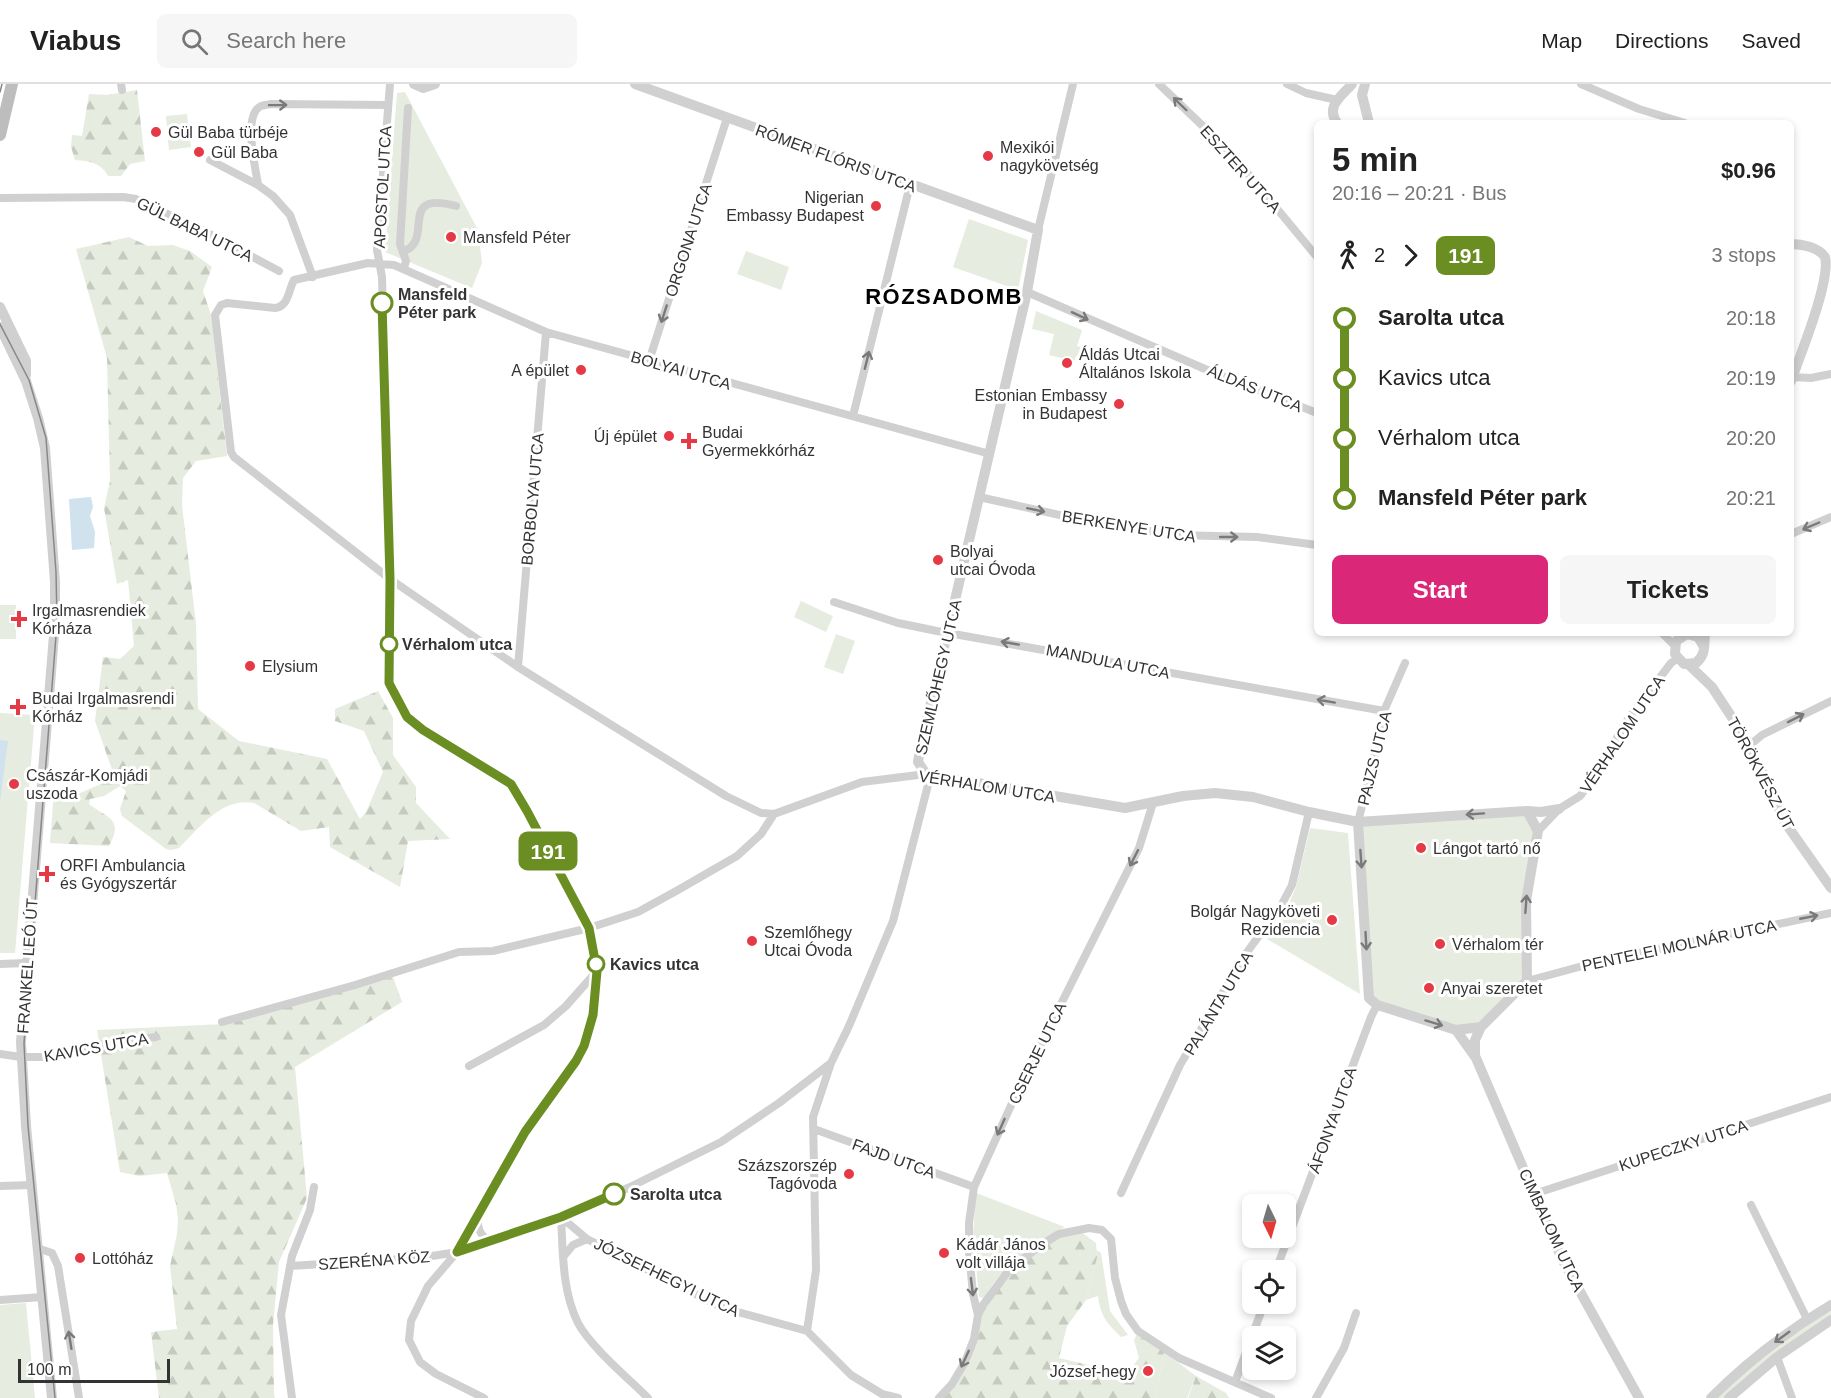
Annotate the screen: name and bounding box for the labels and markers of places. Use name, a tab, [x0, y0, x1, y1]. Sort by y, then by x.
place label: Gül Baba türbéje	[168, 124, 288, 141]
marker: Gül Baba türbéje	[149, 125, 163, 139]
place label: Mexikói nagykövetség	[1000, 139, 1099, 174]
place label: Gül Baba	[211, 144, 278, 161]
marker: Gül Baba	[192, 145, 206, 159]
marker: Mexikói nagykövetség	[981, 149, 995, 163]
place label: Nigerian Embassy Budapest	[726, 189, 865, 224]
marker: Nigerian Embassy Budapest	[869, 199, 883, 213]
place label: Mansfeld Péter	[463, 229, 571, 246]
marker: Mansfeld Péter	[444, 230, 458, 244]
place label: Mansfeld Péter park	[398, 286, 476, 321]
marker: Mansfeld Péter park	[371, 292, 393, 314]
place label: Áldás Utcai Általános Iskola	[1079, 345, 1191, 381]
marker: Áldás Utcai Általános Iskola	[1060, 356, 1074, 370]
place label: A épület	[511, 362, 570, 379]
marker: A épület	[574, 363, 588, 377]
place label: Estonian Embassy in Budapest	[974, 387, 1108, 422]
marker: Estonian Embassy in Budapest	[1112, 397, 1126, 411]
place label: Budai Gyermekkórház	[702, 424, 815, 459]
place label: Új épület	[594, 427, 658, 445]
marker: Új épület	[662, 429, 676, 443]
marker: Budai Gyermekkórház	[680, 432, 698, 450]
place label: Bolyai utcai Óvoda	[950, 543, 1035, 578]
marker: Bolyai utcai Óvoda	[931, 553, 945, 567]
place label: Irgalmasrendiek Kórháza	[32, 602, 147, 637]
marker: Irgalmasrendiek Kórháza	[10, 610, 28, 628]
marker: Vérhalom utca	[380, 635, 398, 653]
place label: Vérhalom utca	[402, 636, 512, 653]
place label: Elysium	[262, 658, 318, 675]
marker: Elysium	[243, 659, 257, 673]
place label: Budai Irgalmasrendi Kórház	[32, 690, 174, 725]
marker: Budai Irgalmasrendi Kórház	[9, 698, 27, 716]
place label: Császár-Komjádi uszoda	[26, 767, 148, 802]
marker: Császár-Komjádi uszoda	[7, 777, 21, 791]
place label: Lángot tartó nő	[1433, 840, 1541, 857]
marker: Lángot tartó nő	[1414, 841, 1428, 855]
place label: ORFI Ambulancia és Gyógyszertár	[60, 857, 185, 892]
marker: ORFI Ambulancia és Gyógyszertár	[38, 865, 56, 883]
place label: Bolgár Nagyköveti Rezidencia	[1190, 903, 1320, 938]
marker: Bolgár Nagyköveti Rezidencia	[1325, 913, 1339, 927]
place label: Szemlőhegy Utcai Óvoda	[764, 924, 852, 959]
marker: Szemlőhegy Utcai Óvoda	[745, 934, 759, 948]
place label: Vérhalom tér	[1452, 936, 1544, 953]
marker: Vérhalom tér	[1433, 937, 1447, 951]
marker: Kavics utca	[587, 955, 605, 973]
place label: Kavics utca	[610, 956, 699, 973]
place label: Anyai szeretet	[1441, 980, 1543, 997]
marker: Anyai szeretet	[1422, 981, 1436, 995]
place label: Százszorszép Tagóvoda	[737, 1157, 837, 1192]
marker: Százszorszép Tagóvoda	[842, 1167, 856, 1181]
marker: Sarolta utca	[603, 1183, 625, 1205]
place label: Sarolta utca	[630, 1186, 722, 1203]
place label: Kádár János volt villája	[956, 1236, 1046, 1271]
marker: Kádár János volt villája	[937, 1246, 951, 1260]
place label: Lottóház	[92, 1250, 153, 1267]
marker: Lottóház	[73, 1251, 87, 1265]
place label: József-hegy	[1050, 1363, 1136, 1380]
marker: József-hegy	[1141, 1364, 1155, 1378]

